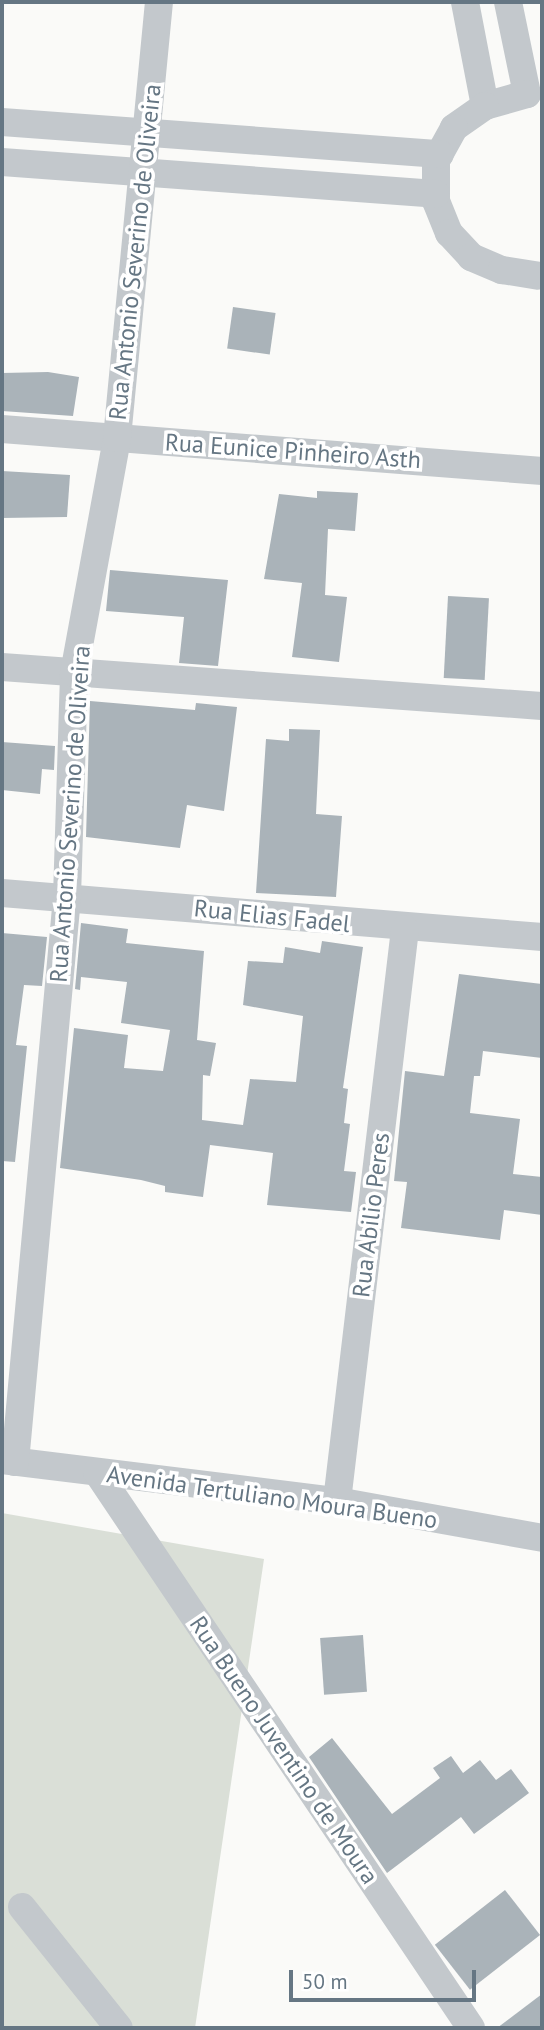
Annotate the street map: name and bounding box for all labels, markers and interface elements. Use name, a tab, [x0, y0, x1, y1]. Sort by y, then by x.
street label: Rua Antonio Severino de Oliveira	[103, 82, 167, 422]
street label: Rua Eunice Pinheiro Asth	[164, 428, 422, 474]
street label: Rua Antonio Severino de Oliveira	[44, 644, 96, 984]
street label: Rua Elias Fadel	[193, 894, 351, 938]
street label: Rua Abilio Peres	[347, 1131, 395, 1299]
street label: Avenida Tertuliano Moura Bueno	[105, 1459, 439, 1535]
street label: Rua Bueno Juventino de Moura	[184, 1611, 384, 1889]
scale bar	[292, 1956, 479, 2000]
text: 50 m	[302, 1968, 348, 1995]

